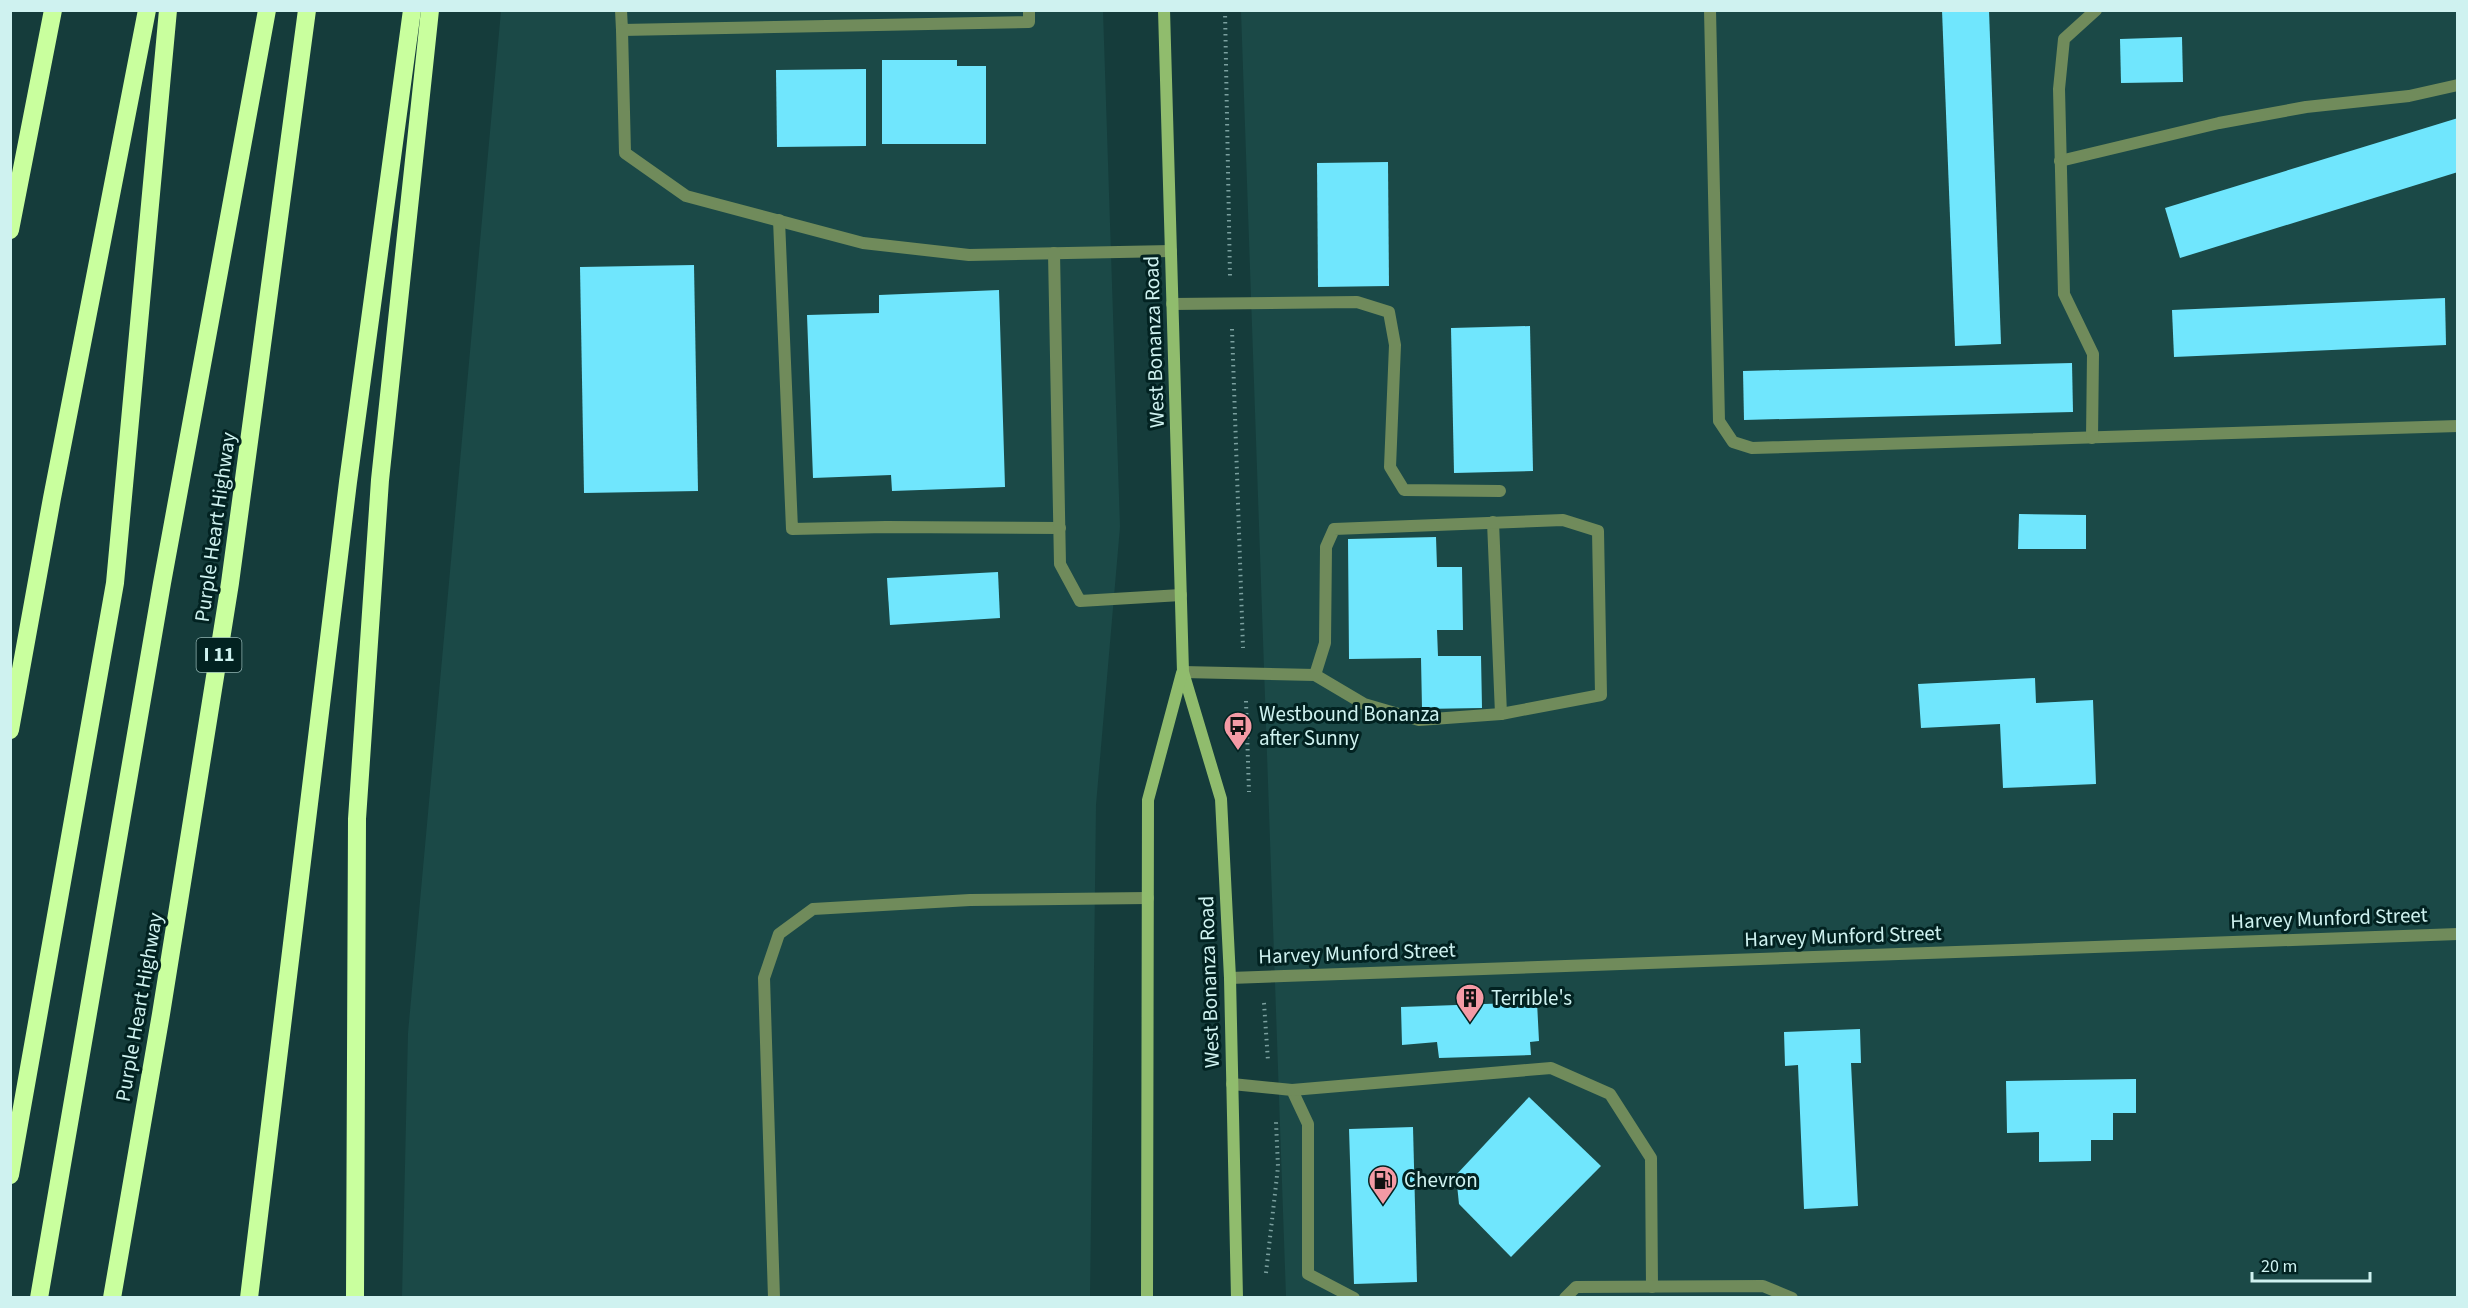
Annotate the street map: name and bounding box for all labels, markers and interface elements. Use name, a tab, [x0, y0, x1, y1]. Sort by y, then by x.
street label: West Bonanza Road	[1136, 255, 1172, 429]
street label: Purple Heart Highway	[187, 430, 243, 624]
road number: I 11	[196, 638, 242, 672]
place label: Westbound Bonanza after Sunny	[1259, 699, 1439, 753]
bus stop icon: Westbound Bonanza after Sunny	[1222, 710, 1254, 752]
street label: West Bonanza Road	[1191, 895, 1227, 1069]
street label: Harvey Munford Street	[2230, 900, 2428, 936]
street label: Purple Heart Highway	[108, 910, 170, 1104]
street label: Harvey Munford Street	[1744, 918, 1942, 954]
street label: Harvey Munford Street	[1258, 935, 1456, 971]
building icon: Terrible's	[1454, 982, 1486, 1024]
place label: Terrible's	[1491, 983, 1572, 1013]
fuel station icon: Chevron	[1367, 1164, 1399, 1206]
place label: Chevron	[1404, 1165, 1478, 1195]
scale bar	[2252, 1245, 2370, 1283]
text: 20 m	[2261, 1254, 2297, 1279]

